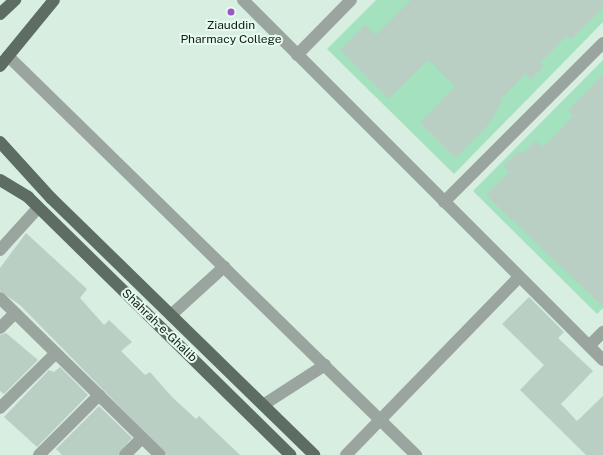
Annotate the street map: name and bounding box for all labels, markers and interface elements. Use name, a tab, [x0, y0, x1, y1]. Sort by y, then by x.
marker: Ziauddin Pharmacy College	[226, 7, 236, 17]
place label: Ziauddin Pharmacy College	[180, 19, 282, 47]
street label: Shahrah-e-Ghalib	[119, 287, 199, 365]

